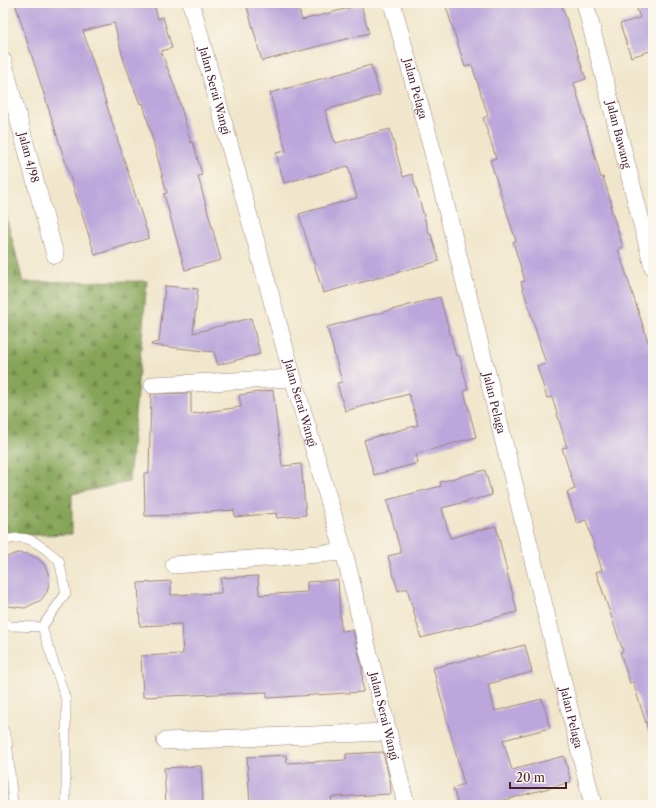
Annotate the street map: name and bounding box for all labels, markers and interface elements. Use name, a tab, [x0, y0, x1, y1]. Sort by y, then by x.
street label: Jalan Serai Wangi	[196, 43, 234, 137]
street label: Jalan Pelaga	[400, 55, 431, 121]
street label: Jalan Bawang	[603, 98, 634, 170]
street label: Jalan 4/98	[15, 129, 42, 184]
street label: Jalan Serai Wangi	[281, 356, 320, 449]
street label: Jalan Pelaga	[480, 369, 509, 435]
street label: Jalan Serai Wangi	[366, 669, 402, 762]
street label: Jalan Pelaga	[557, 684, 586, 750]
scale bar	[510, 764, 566, 790]
text: 20 m	[516, 770, 545, 785]

